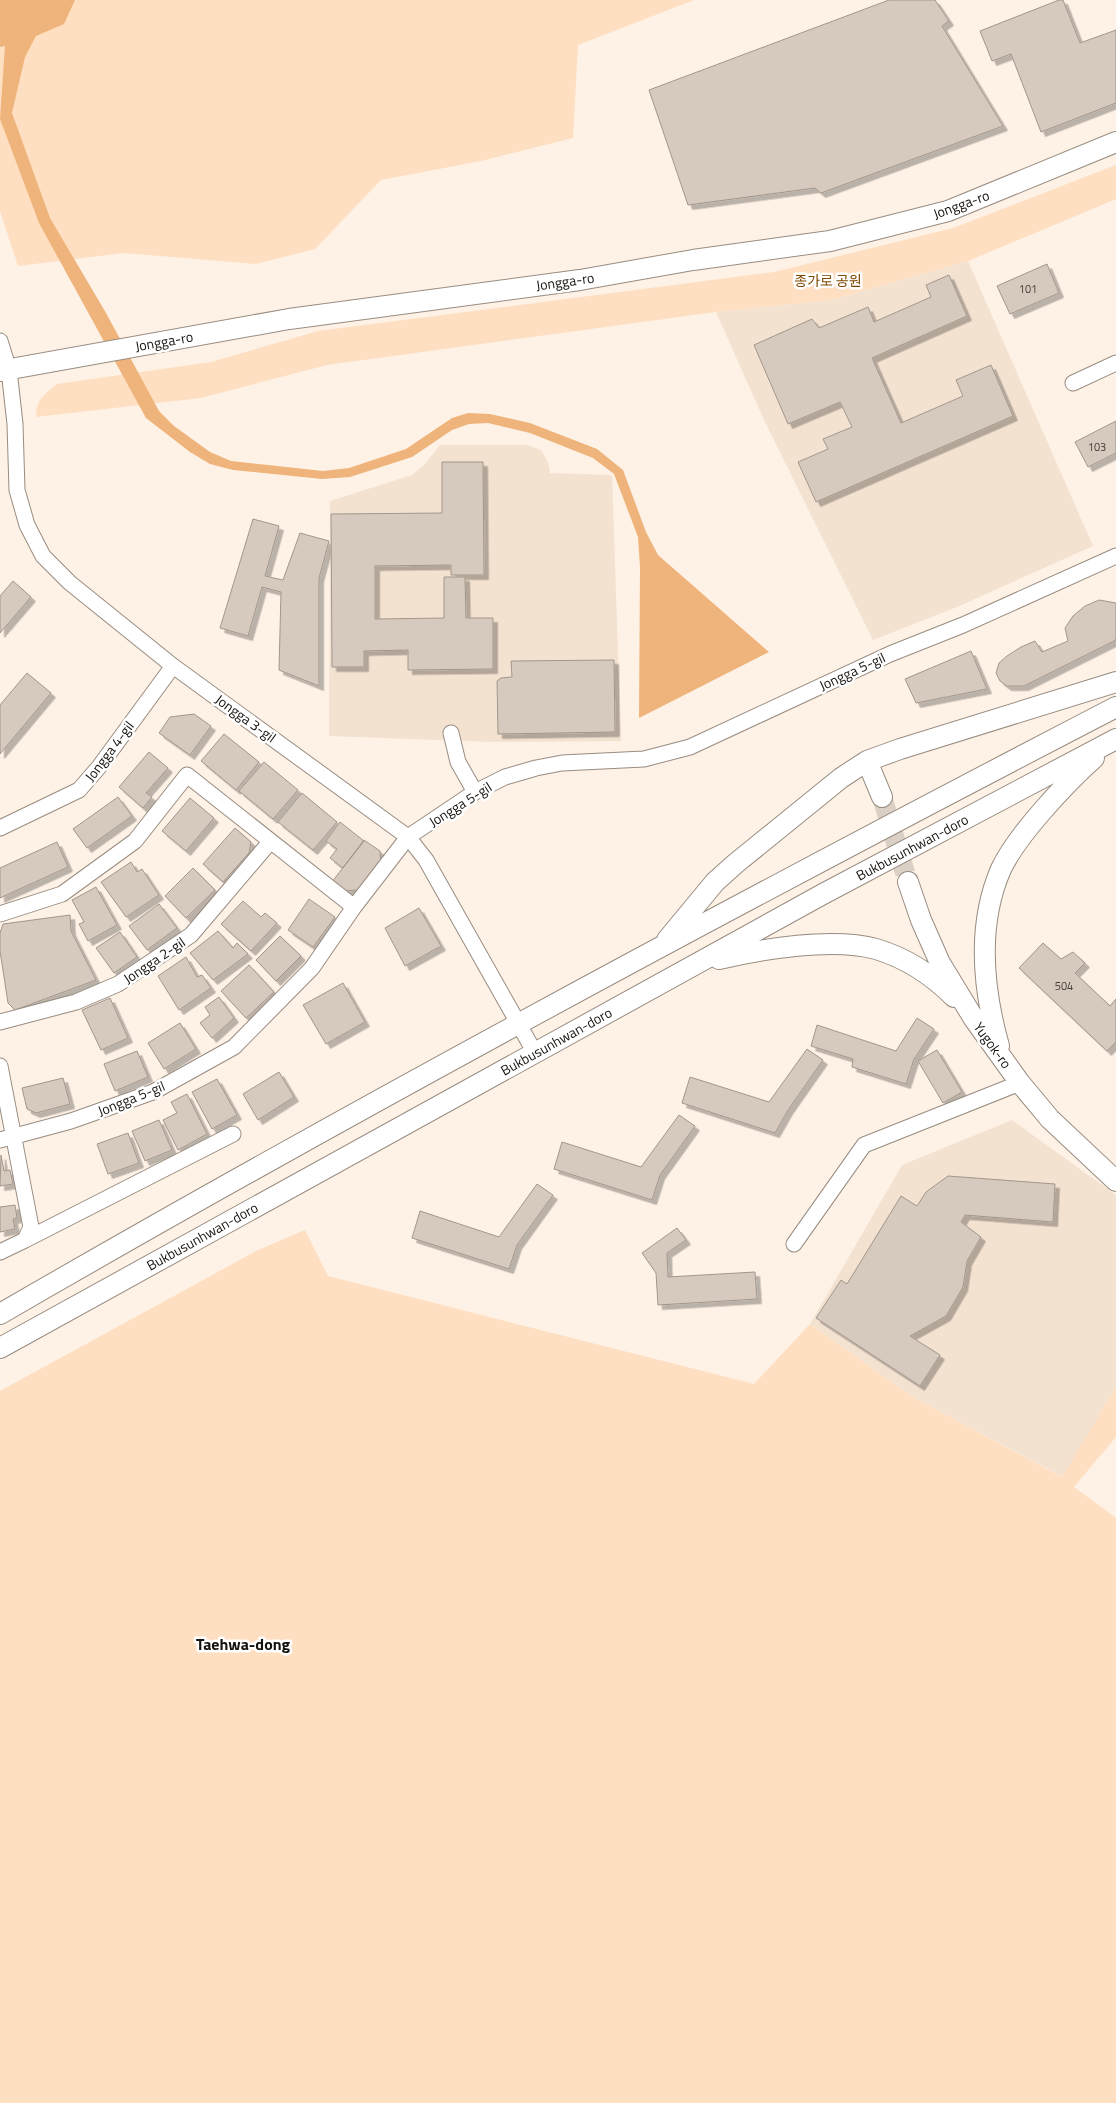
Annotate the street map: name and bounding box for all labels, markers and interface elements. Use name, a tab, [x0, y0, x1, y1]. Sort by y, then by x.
street label: Jongga-ro	[930, 184, 992, 224]
street label: Jongga-ro	[535, 267, 595, 295]
park label: 종가로 공원	[794, 270, 862, 291]
house number: 101	[1019, 281, 1037, 297]
street label: Jongga-ro	[133, 326, 195, 356]
house number: 103	[1088, 439, 1106, 455]
street label: Jongga 5-gil	[815, 647, 889, 695]
street label: Jongga 3-gil	[211, 689, 281, 747]
street label: Jongga 4-gil	[79, 716, 139, 786]
street label: Jongga 5-gil	[424, 776, 496, 832]
street label: Bukbusunhwan-doro	[852, 808, 972, 886]
street label: Jongga 2-gil	[119, 931, 189, 989]
house number: 504	[1055, 978, 1073, 994]
street label: Bukbusunhwan-doro	[496, 1002, 616, 1080]
street label: Yugok-ro	[969, 1017, 1017, 1073]
street label: Jongga 5-gil	[94, 1075, 168, 1121]
street label: Bukbusunhwan-doro	[142, 1197, 262, 1275]
district label: Taehwa-dong	[196, 1632, 291, 1656]

